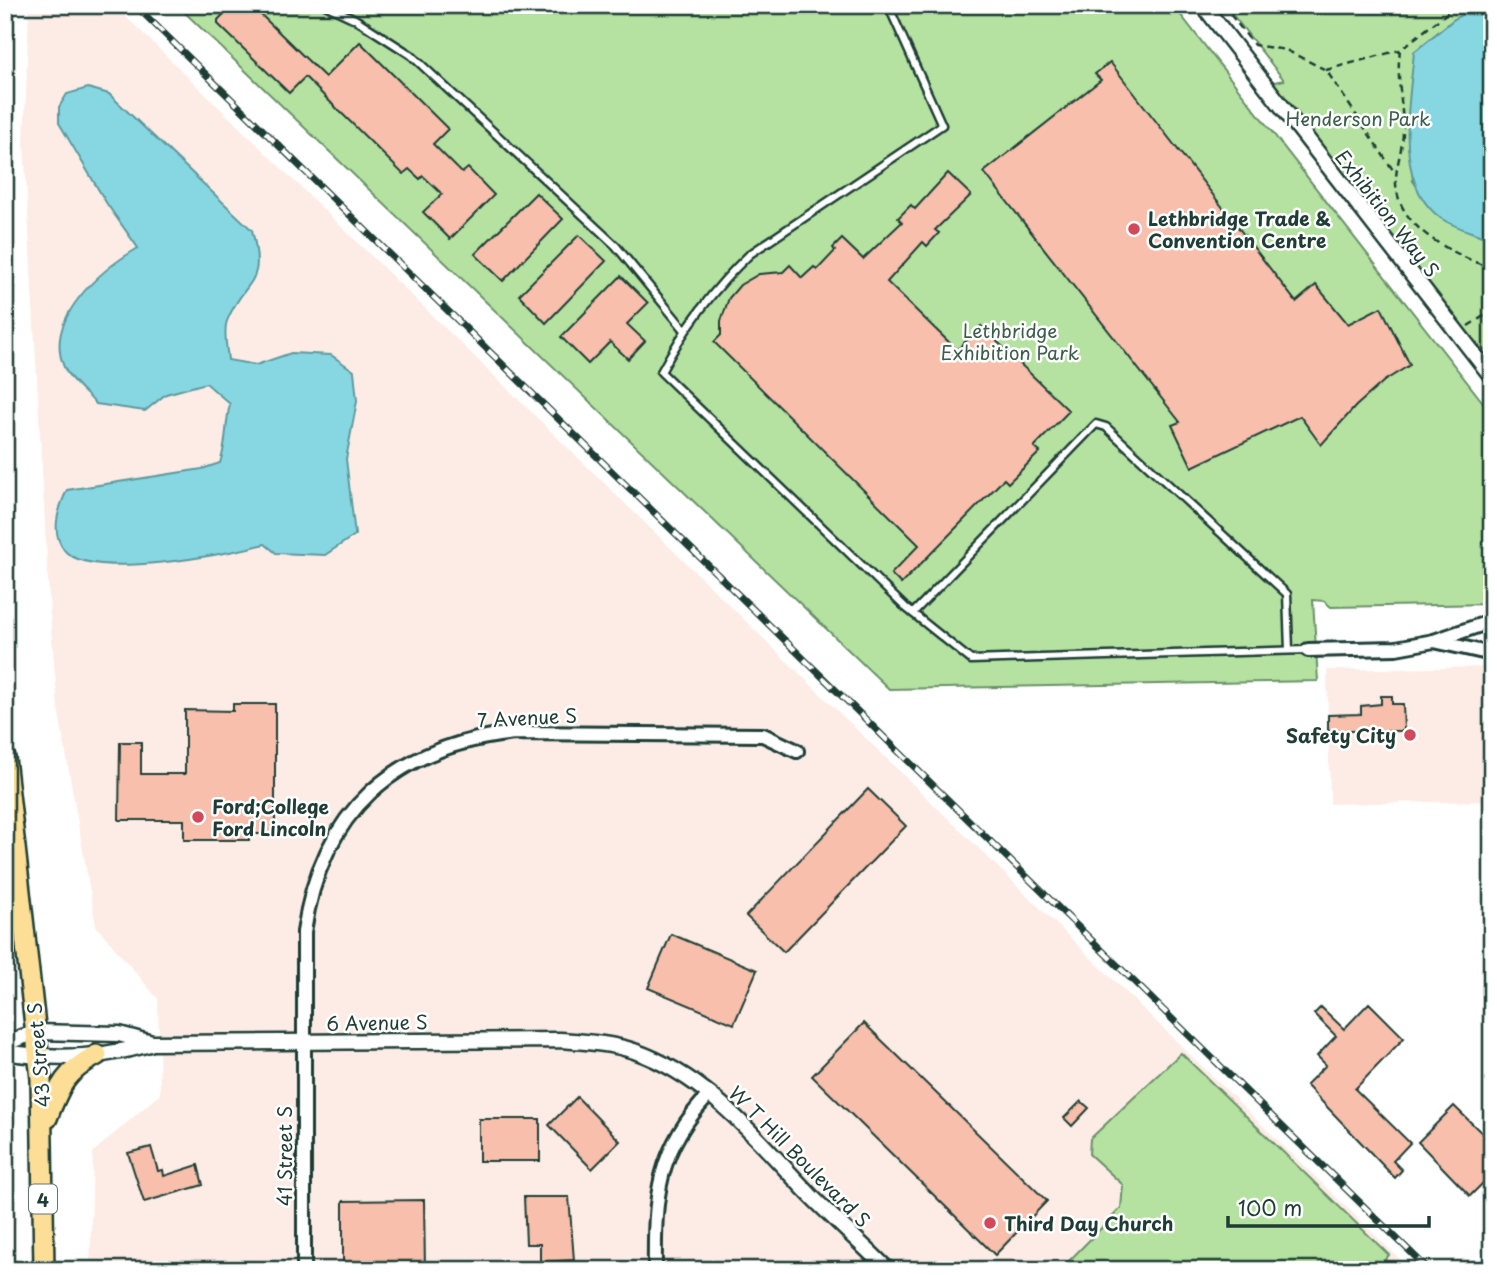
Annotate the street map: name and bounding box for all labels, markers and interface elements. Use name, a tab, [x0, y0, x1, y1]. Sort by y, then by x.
park label: Henderson Park	[1285, 104, 1431, 132]
street label: Exhibition Way S	[1329, 143, 1447, 283]
place label: Lethbridge Trade & Convention Centre	[1148, 204, 1331, 254]
marker: Lethbridge Trade & Convention Centre	[1126, 221, 1142, 237]
park label: Lethbridge Exhibition Park	[941, 316, 1080, 366]
street label: 7 Avenue S	[476, 700, 578, 734]
place label: Safety City	[1286, 721, 1396, 749]
marker: Safety City	[1402, 727, 1418, 743]
place label: Ford;College Ford Lincoln	[212, 792, 329, 842]
marker: Ford;College Ford Lincoln	[190, 809, 206, 825]
street label: 43 Street S	[19, 1001, 57, 1109]
street label: 6 Avenue S	[326, 1007, 428, 1037]
street label: W T Hill Boulevard S	[723, 1079, 877, 1233]
street label: 41 Street S	[270, 1106, 298, 1206]
road number: 4	[29, 1184, 57, 1214]
scale bar	[1228, 1184, 1429, 1228]
text: 100 m	[1238, 1191, 1302, 1223]
place label: Third Day Church	[1004, 1209, 1173, 1237]
marker: Third Day Church	[982, 1215, 998, 1231]

